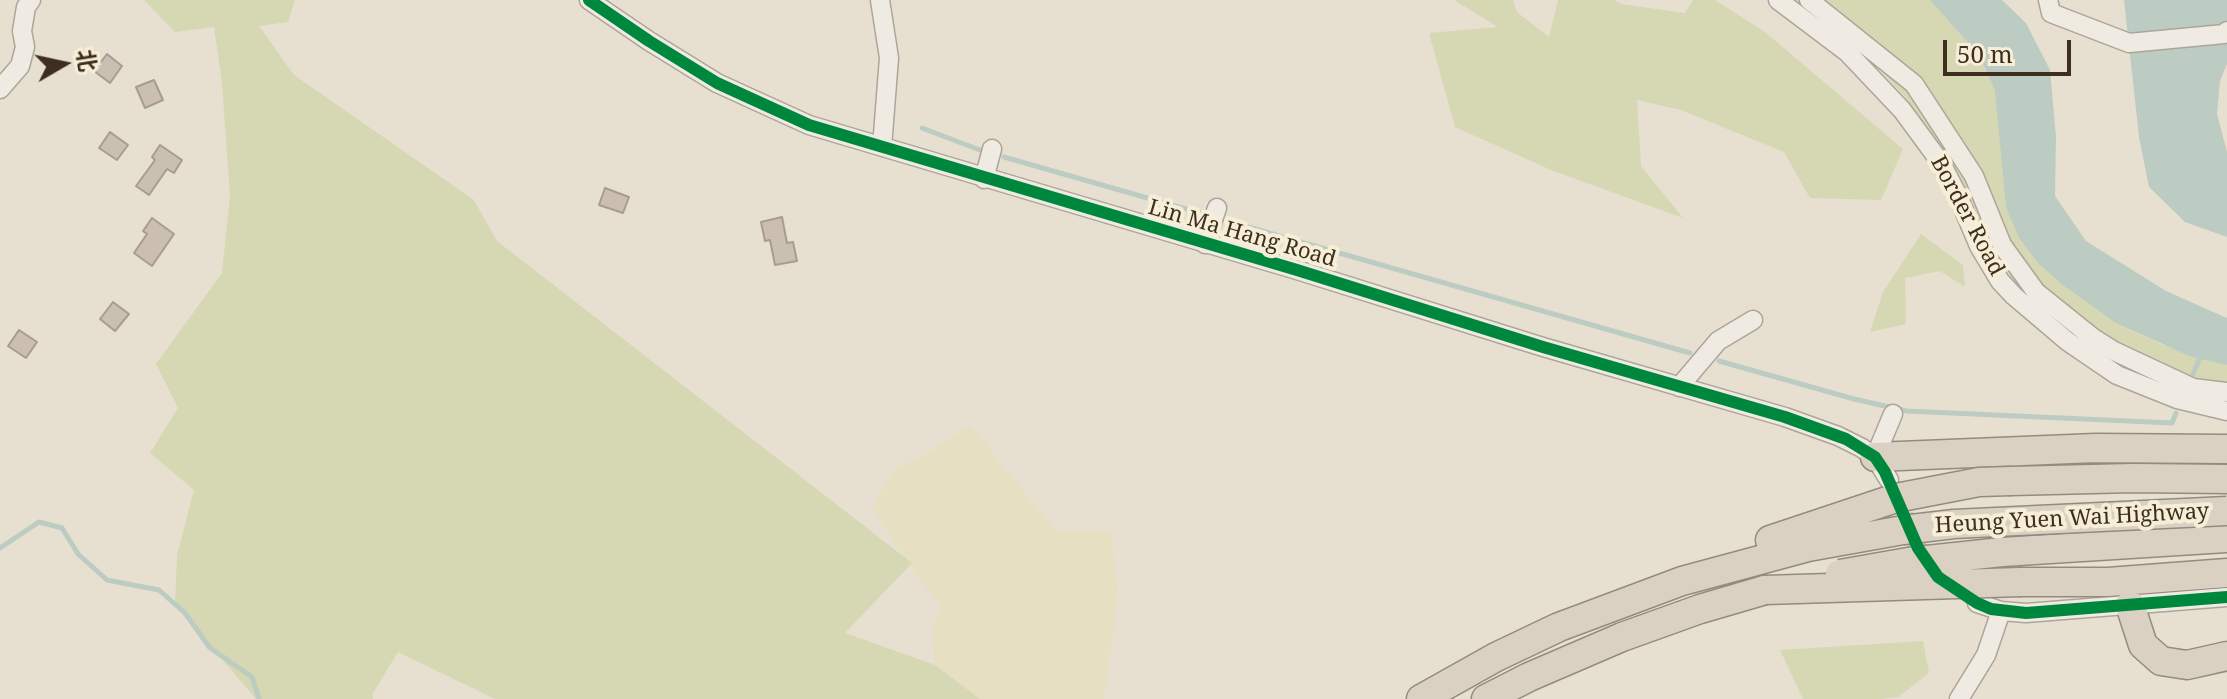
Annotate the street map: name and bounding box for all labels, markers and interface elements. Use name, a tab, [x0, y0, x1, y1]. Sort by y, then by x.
north arrow	[24, 24, 104, 104]
scale bar	[1947, 24, 2075, 74]
text: 50 m	[1957, 37, 2013, 70]
text: 北	[71, 47, 104, 73]
street label: Border Road	[1924, 152, 2010, 280]
street label: Lin Ma Hang Road	[1145, 195, 1339, 273]
street label: Heung Yuen Wai Highway	[1934, 499, 2210, 539]

